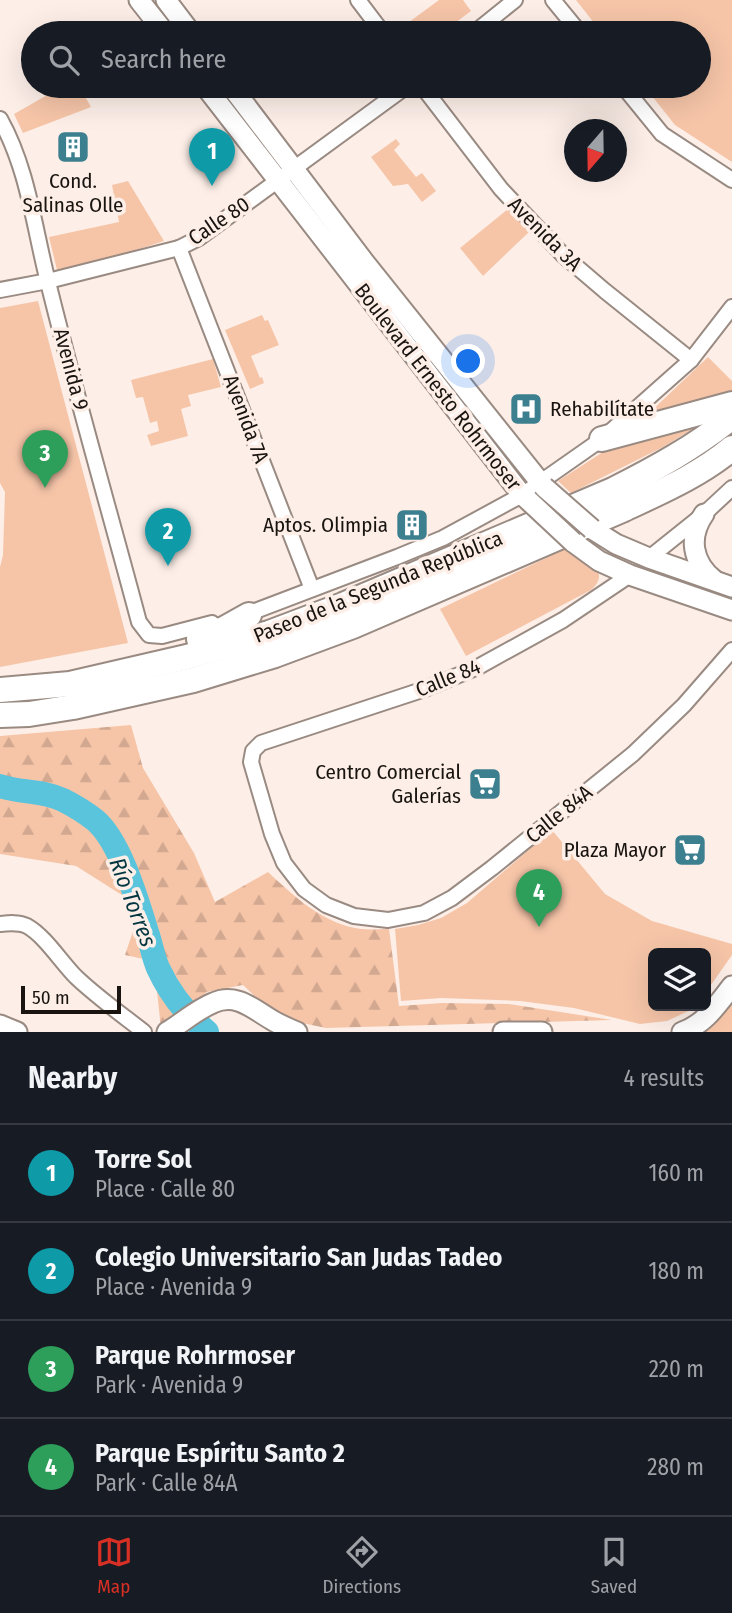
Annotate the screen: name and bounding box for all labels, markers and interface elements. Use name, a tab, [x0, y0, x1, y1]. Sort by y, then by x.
search box	[21, 21, 711, 98]
icon: search	[45, 41, 83, 79]
text: Search here	[101, 44, 226, 75]
north arrow	[564, 119, 627, 182]
building icon: Cond. Salinas Olle	[54, 128, 92, 166]
pin: 1	[189, 128, 235, 186]
place label: Cond. Salinas Olle	[23, 168, 124, 218]
street label: Calle 80	[183, 191, 255, 251]
street label: Avenida 3A	[503, 192, 587, 276]
street label: Boulevard Ernesto Rohrmoser	[349, 278, 527, 496]
street label: Avenida 9	[48, 325, 94, 413]
your location	[451, 344, 485, 378]
street label: Avenida 7A	[217, 371, 275, 467]
hospital icon: Rehabilítate	[507, 390, 545, 428]
place label: Rehabilítate	[550, 396, 654, 422]
pin: 3	[22, 430, 68, 488]
building icon: Aptos. Olimpia	[393, 506, 431, 544]
pin: 2	[145, 508, 191, 566]
place label: Aptos. Olimpia	[263, 512, 388, 538]
street label: Paseo de la Segunda República	[250, 525, 506, 649]
street label: Calle 84	[412, 653, 484, 703]
place label: Centro Comercial Galerías	[315, 759, 461, 809]
supermarket icon: Centro Comercial Galerías	[466, 765, 504, 803]
street label: Calle 84A	[520, 779, 598, 849]
supermarket icon: Plaza Mayor	[671, 831, 709, 869]
place label: Plaza Mayor	[564, 837, 667, 863]
water label: Río Torres	[103, 854, 163, 951]
pin: 4	[516, 869, 562, 927]
map controls	[648, 948, 711, 1011]
button: layers	[648, 948, 711, 1011]
scale bar	[21, 983, 121, 1015]
text: 50 m	[32, 986, 70, 1009]
text: Nearby	[28, 1060, 117, 1096]
text: 4 results	[623, 1064, 704, 1092]
text: Torre Sol	[95, 1144, 192, 1175]
text: 1	[46, 1159, 56, 1187]
text: 160 m	[649, 1159, 704, 1187]
text: Place · Calle 80	[95, 1175, 235, 1203]
text: Colegio Universitario San Judas Tadeo	[95, 1242, 502, 1273]
text: 2	[46, 1257, 56, 1285]
text: 180 m	[648, 1257, 704, 1285]
text: Place · Avenida 9	[95, 1273, 252, 1301]
text: Parque Rohrmoser	[95, 1340, 295, 1371]
text: 3	[46, 1355, 56, 1383]
text: 220 m	[649, 1355, 704, 1383]
text: Park · Avenida 9	[95, 1371, 243, 1399]
text: Parque Espíritu Santo 2	[95, 1438, 345, 1469]
text: 4	[45, 1453, 57, 1481]
text: 280 m	[647, 1453, 704, 1481]
text: Park · Calle 84A	[95, 1469, 238, 1497]
tab: Map	[95, 1533, 133, 1598]
tab: Directions	[323, 1533, 401, 1598]
tab: Saved	[591, 1533, 637, 1598]

